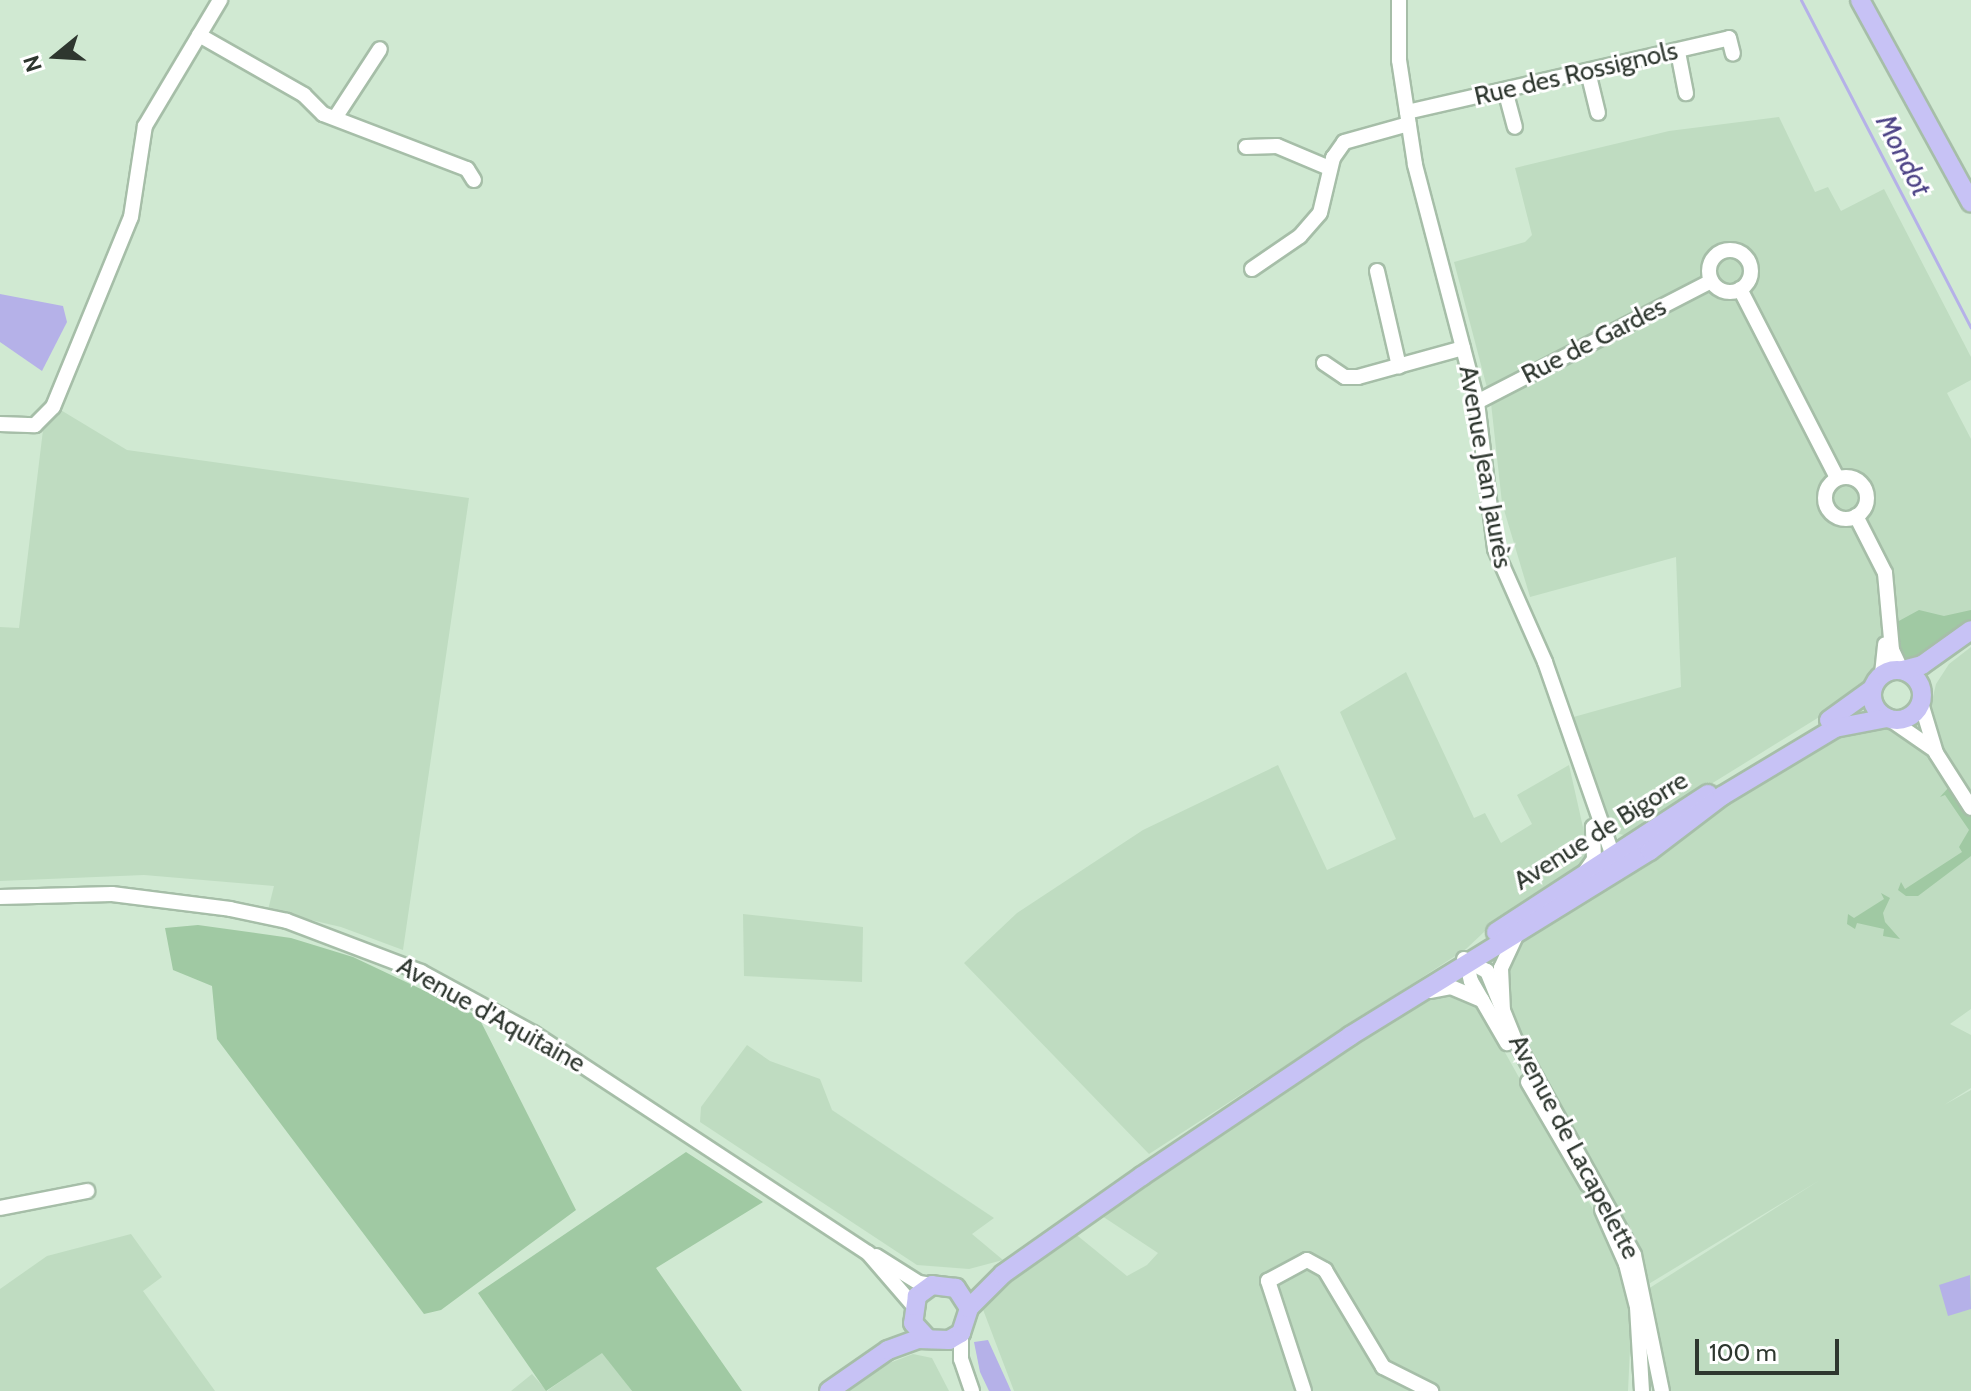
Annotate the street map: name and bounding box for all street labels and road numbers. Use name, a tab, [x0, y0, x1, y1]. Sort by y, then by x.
street label: Rue des Rossignols	[1471, 35, 1681, 113]
street label: Rue de Gardes	[1516, 291, 1672, 391]
street label: Avenue Jean Jaurès	[1452, 363, 1518, 571]
street label: Avenue de Bigorre	[1508, 765, 1694, 897]
street label: Avenue d'Aquitaine	[392, 950, 590, 1080]
street label: Avenue de Lacapelette	[1502, 1030, 1646, 1264]

